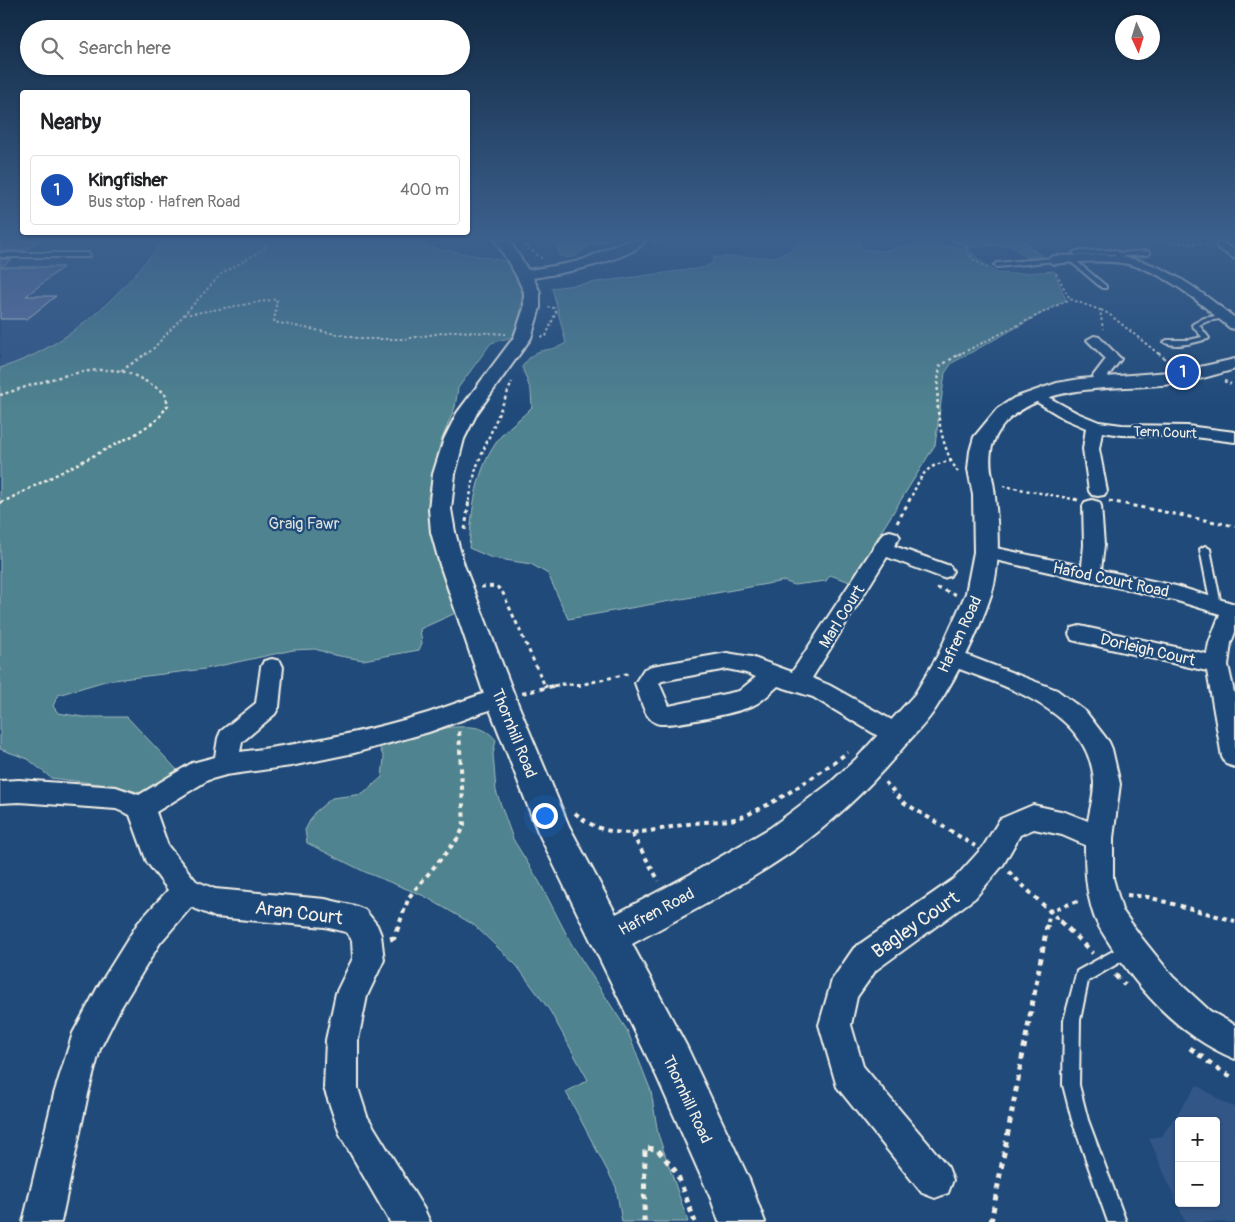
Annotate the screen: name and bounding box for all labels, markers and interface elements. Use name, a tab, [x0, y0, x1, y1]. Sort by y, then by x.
north arrow	[1115, 15, 1160, 60]
search box	[20, 20, 470, 75]
icon: search	[38, 34, 66, 62]
text: Search here	[78, 36, 171, 60]
text: Nearby	[40, 109, 101, 136]
text: Kingfisher	[88, 168, 168, 192]
text: 1	[54, 180, 60, 200]
text: 400 m	[400, 180, 449, 200]
text: Bus stop · Hafren Road	[88, 192, 240, 212]
pin: 1	[1167, 353, 1199, 391]
street label: Tern Court	[1133, 423, 1197, 442]
park label: Graig Fawr	[269, 514, 340, 534]
street label: Hafod Court Road	[1051, 558, 1171, 602]
street label: Marl Court	[815, 581, 869, 652]
street label: Hafren Road	[933, 593, 986, 676]
street label: Dorleigh Court	[1098, 629, 1198, 671]
street label: Thornhill Road	[487, 686, 541, 781]
your location	[532, 803, 558, 829]
street label: Hafren Road	[615, 884, 698, 940]
street label: Bagley Court	[867, 886, 964, 964]
street label: Aran Court	[254, 896, 344, 930]
street label: Thornhill Road	[658, 1052, 716, 1146]
map controls	[1175, 1117, 1220, 1207]
button: +	[1175, 1117, 1220, 1162]
button: −	[1175, 1162, 1220, 1207]

